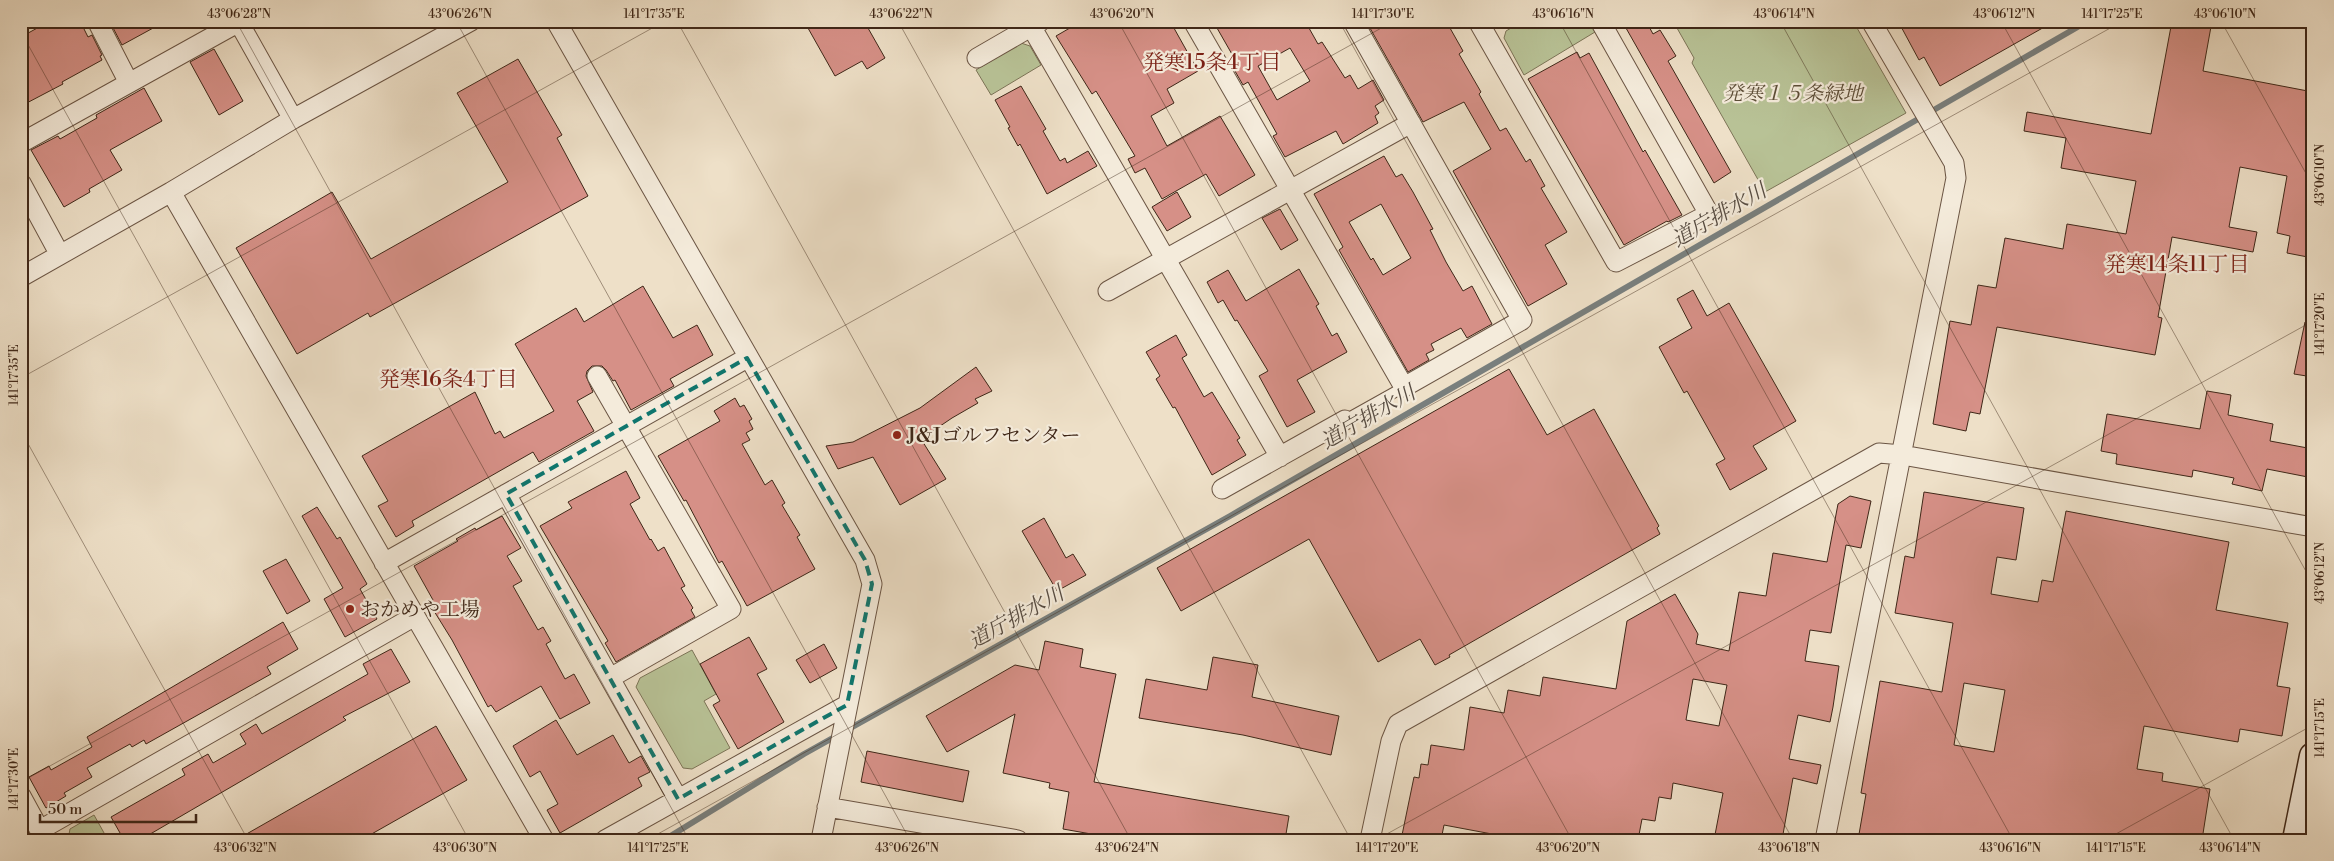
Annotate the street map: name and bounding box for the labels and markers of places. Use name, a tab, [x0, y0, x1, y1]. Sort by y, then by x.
place label: J&Jゴルフセンター	[906, 424, 1080, 449]
marker: J&Jゴルフセンター	[891, 429, 903, 441]
place label: おかめや工場	[360, 598, 480, 623]
marker: おかめや工場	[344, 603, 356, 615]

